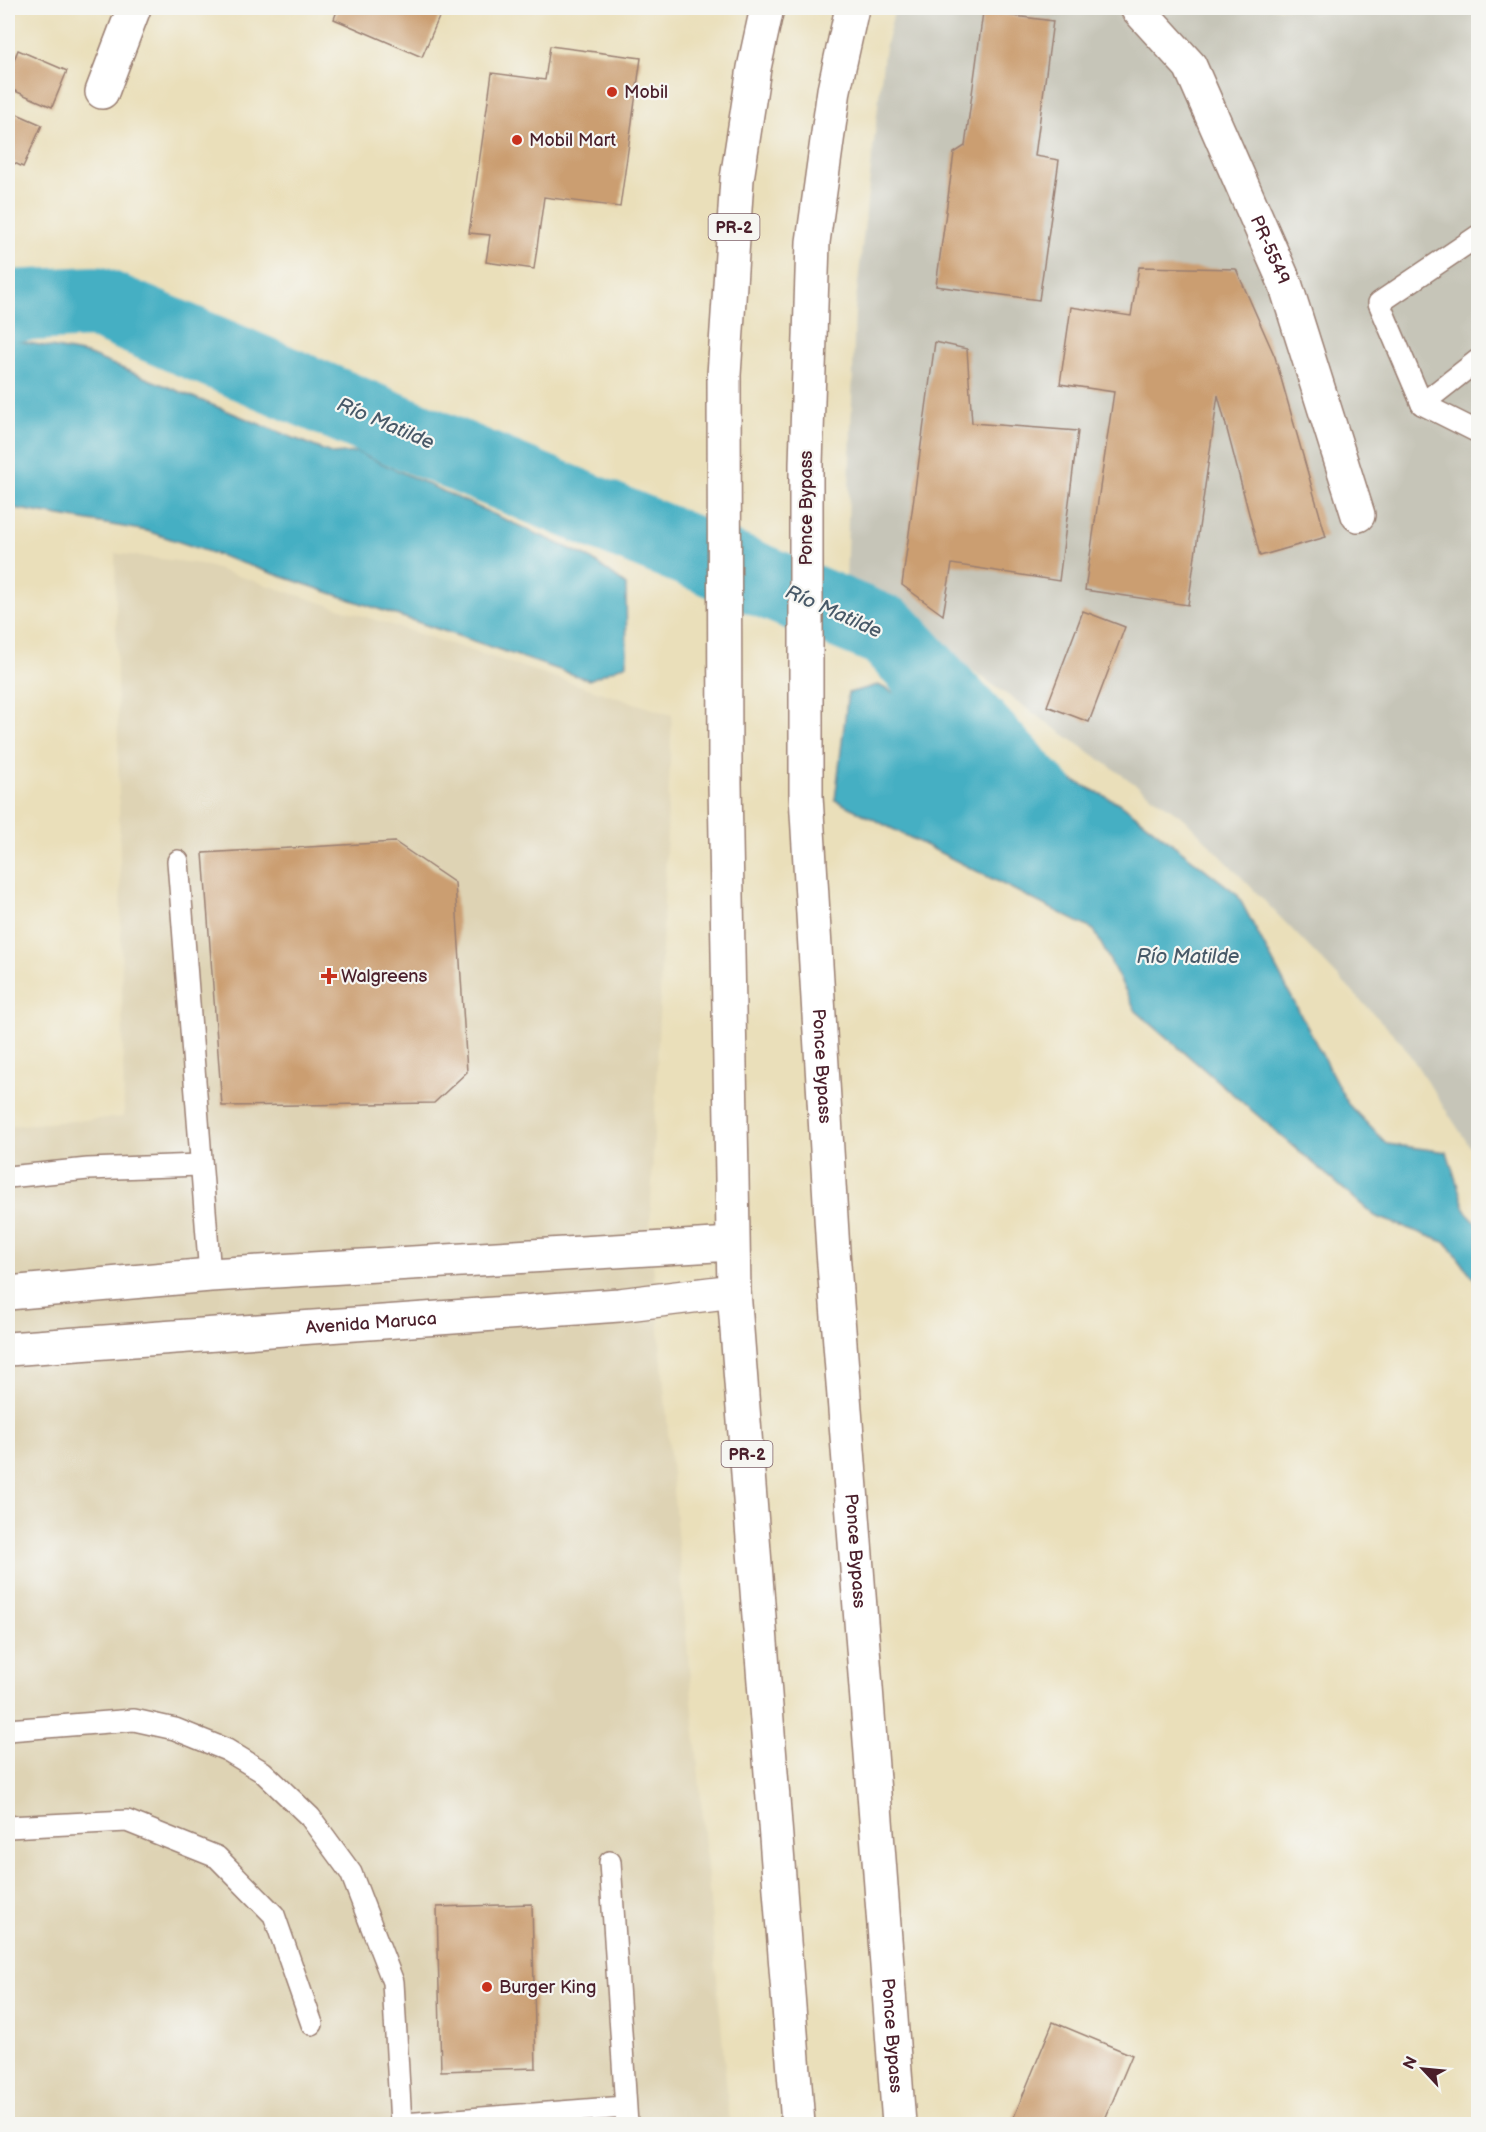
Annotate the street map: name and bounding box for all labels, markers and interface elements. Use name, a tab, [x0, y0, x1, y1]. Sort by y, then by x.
place label: Mobil	[624, 82, 668, 103]
marker: Mobil	[605, 85, 619, 99]
place label: Mobil Mart	[529, 130, 616, 151]
marker: Mobil Mart	[510, 133, 524, 147]
street label: PR-5549	[1246, 212, 1294, 287]
road number: PR-2	[708, 214, 760, 240]
water label: Río Matilde	[334, 393, 438, 455]
street label: Ponce Bypass	[796, 450, 817, 566]
water label: Río Matilde	[782, 580, 886, 644]
water label: Río Matilde	[1137, 945, 1240, 969]
place label: Walgreens	[341, 966, 427, 987]
marker: Walgreens	[322, 969, 336, 983]
street label: Ponce Bypass	[808, 1008, 835, 1124]
street label: Avenida Maruca	[305, 1308, 437, 1339]
road number: PR-2	[722, 1441, 772, 1467]
street label: Ponce Bypass	[840, 1493, 870, 1609]
place label: Burger King	[499, 1977, 596, 1998]
street label: Ponce Bypass	[877, 1977, 907, 2094]
marker: Burger King	[480, 1980, 494, 1994]
north arrow	[1393, 2039, 1453, 2099]
text: N	[1400, 2054, 1422, 2073]

